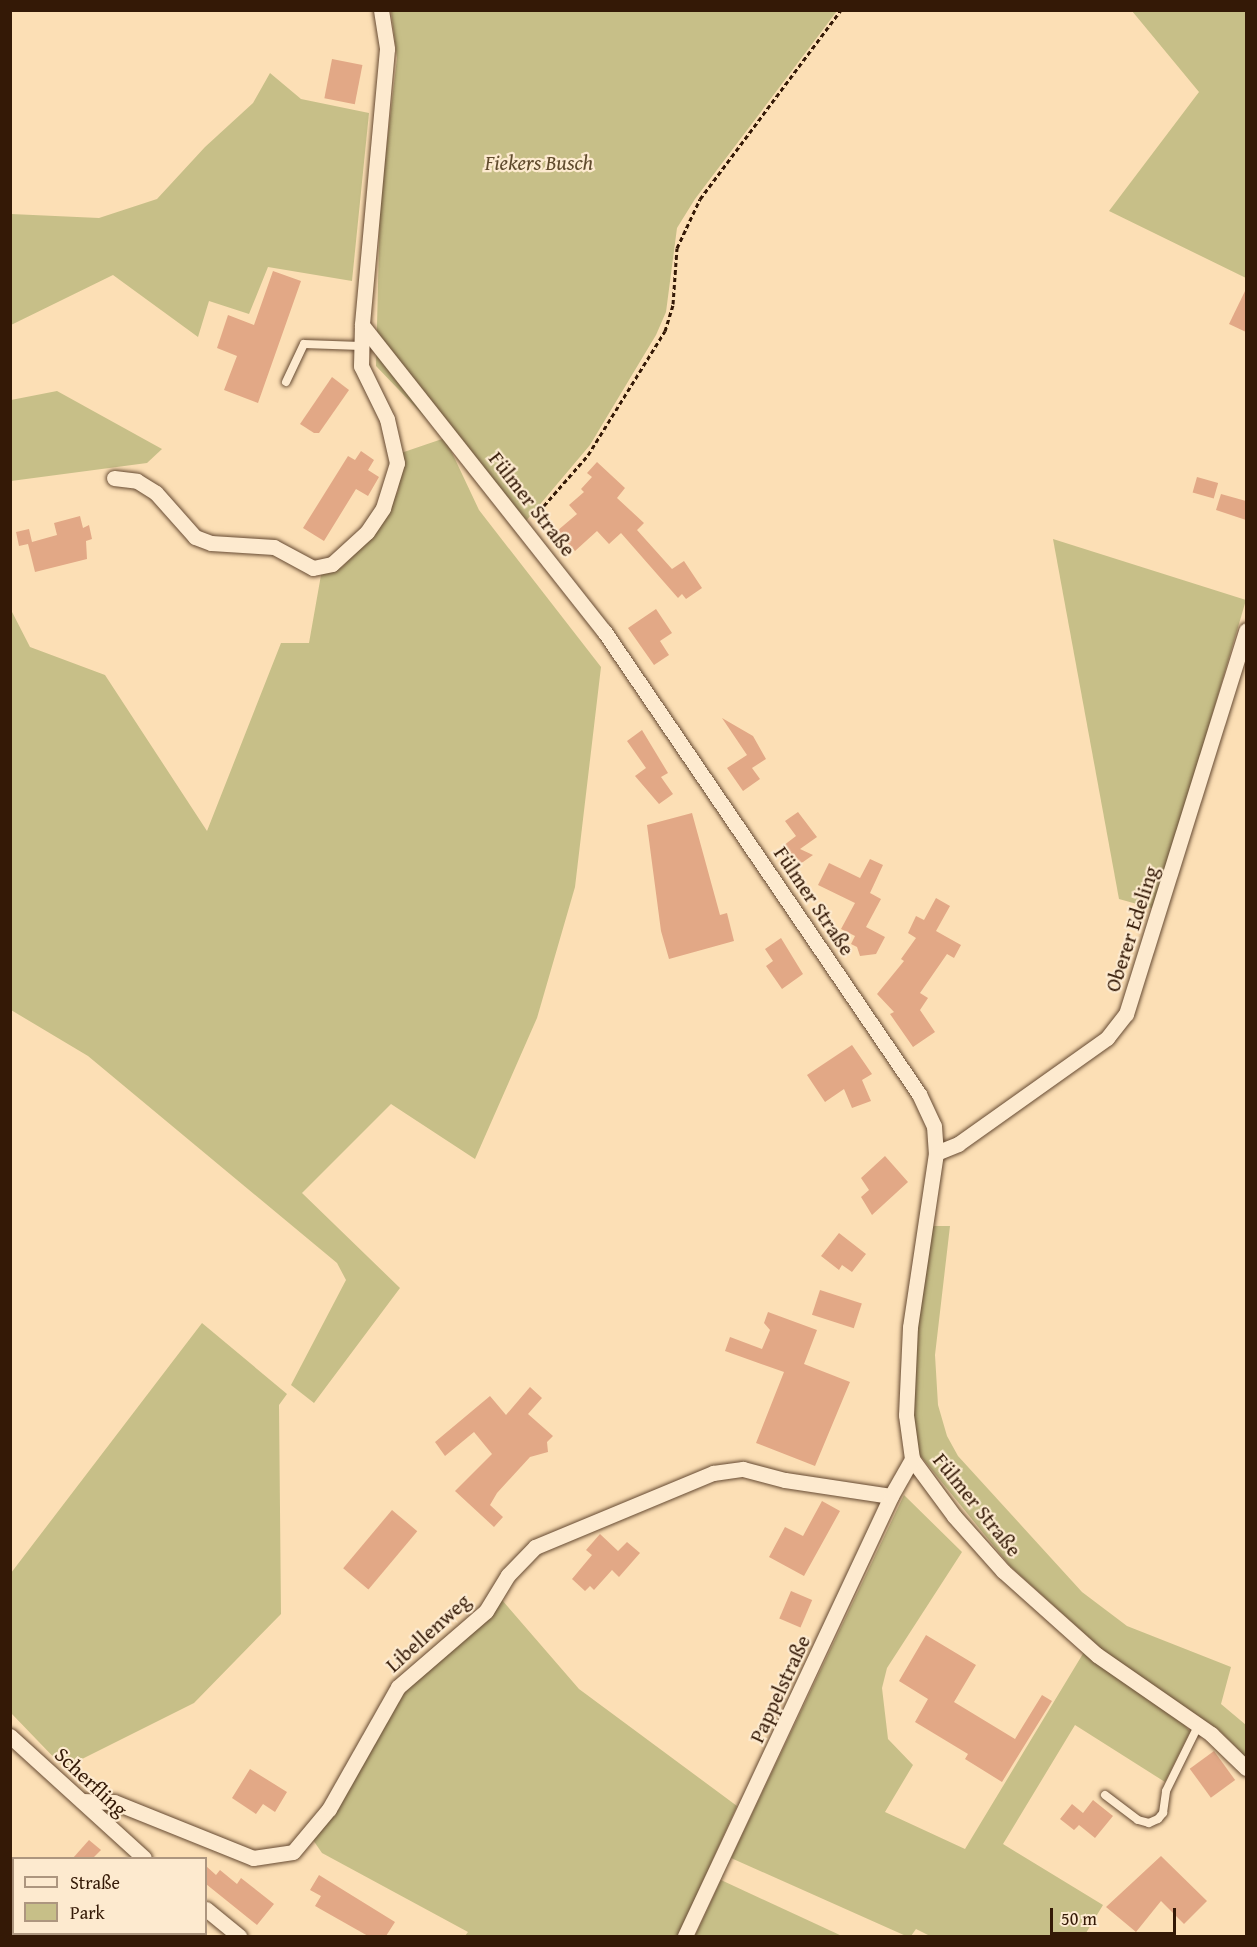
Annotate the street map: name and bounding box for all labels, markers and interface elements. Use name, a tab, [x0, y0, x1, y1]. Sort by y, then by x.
park label: Fiekers Busch	[485, 150, 593, 176]
street label: Fülmer Straße	[483, 447, 581, 561]
street label: Fülmer Straße	[768, 842, 860, 960]
street label: Oberer Edeling	[1100, 863, 1164, 995]
street label: Fülmer Straße	[928, 1448, 1026, 1562]
street label: Libellenweg	[381, 1588, 475, 1678]
street label: Pappelstraße	[744, 1631, 816, 1747]
street label: Scherfling	[49, 1742, 133, 1822]
legend	[12, 1857, 207, 1935]
text: Straße	[70, 1869, 120, 1896]
scale bar	[1053, 1896, 1179, 1934]
text: Park	[70, 1899, 105, 1926]
text: 50 m	[1061, 1905, 1097, 1932]

